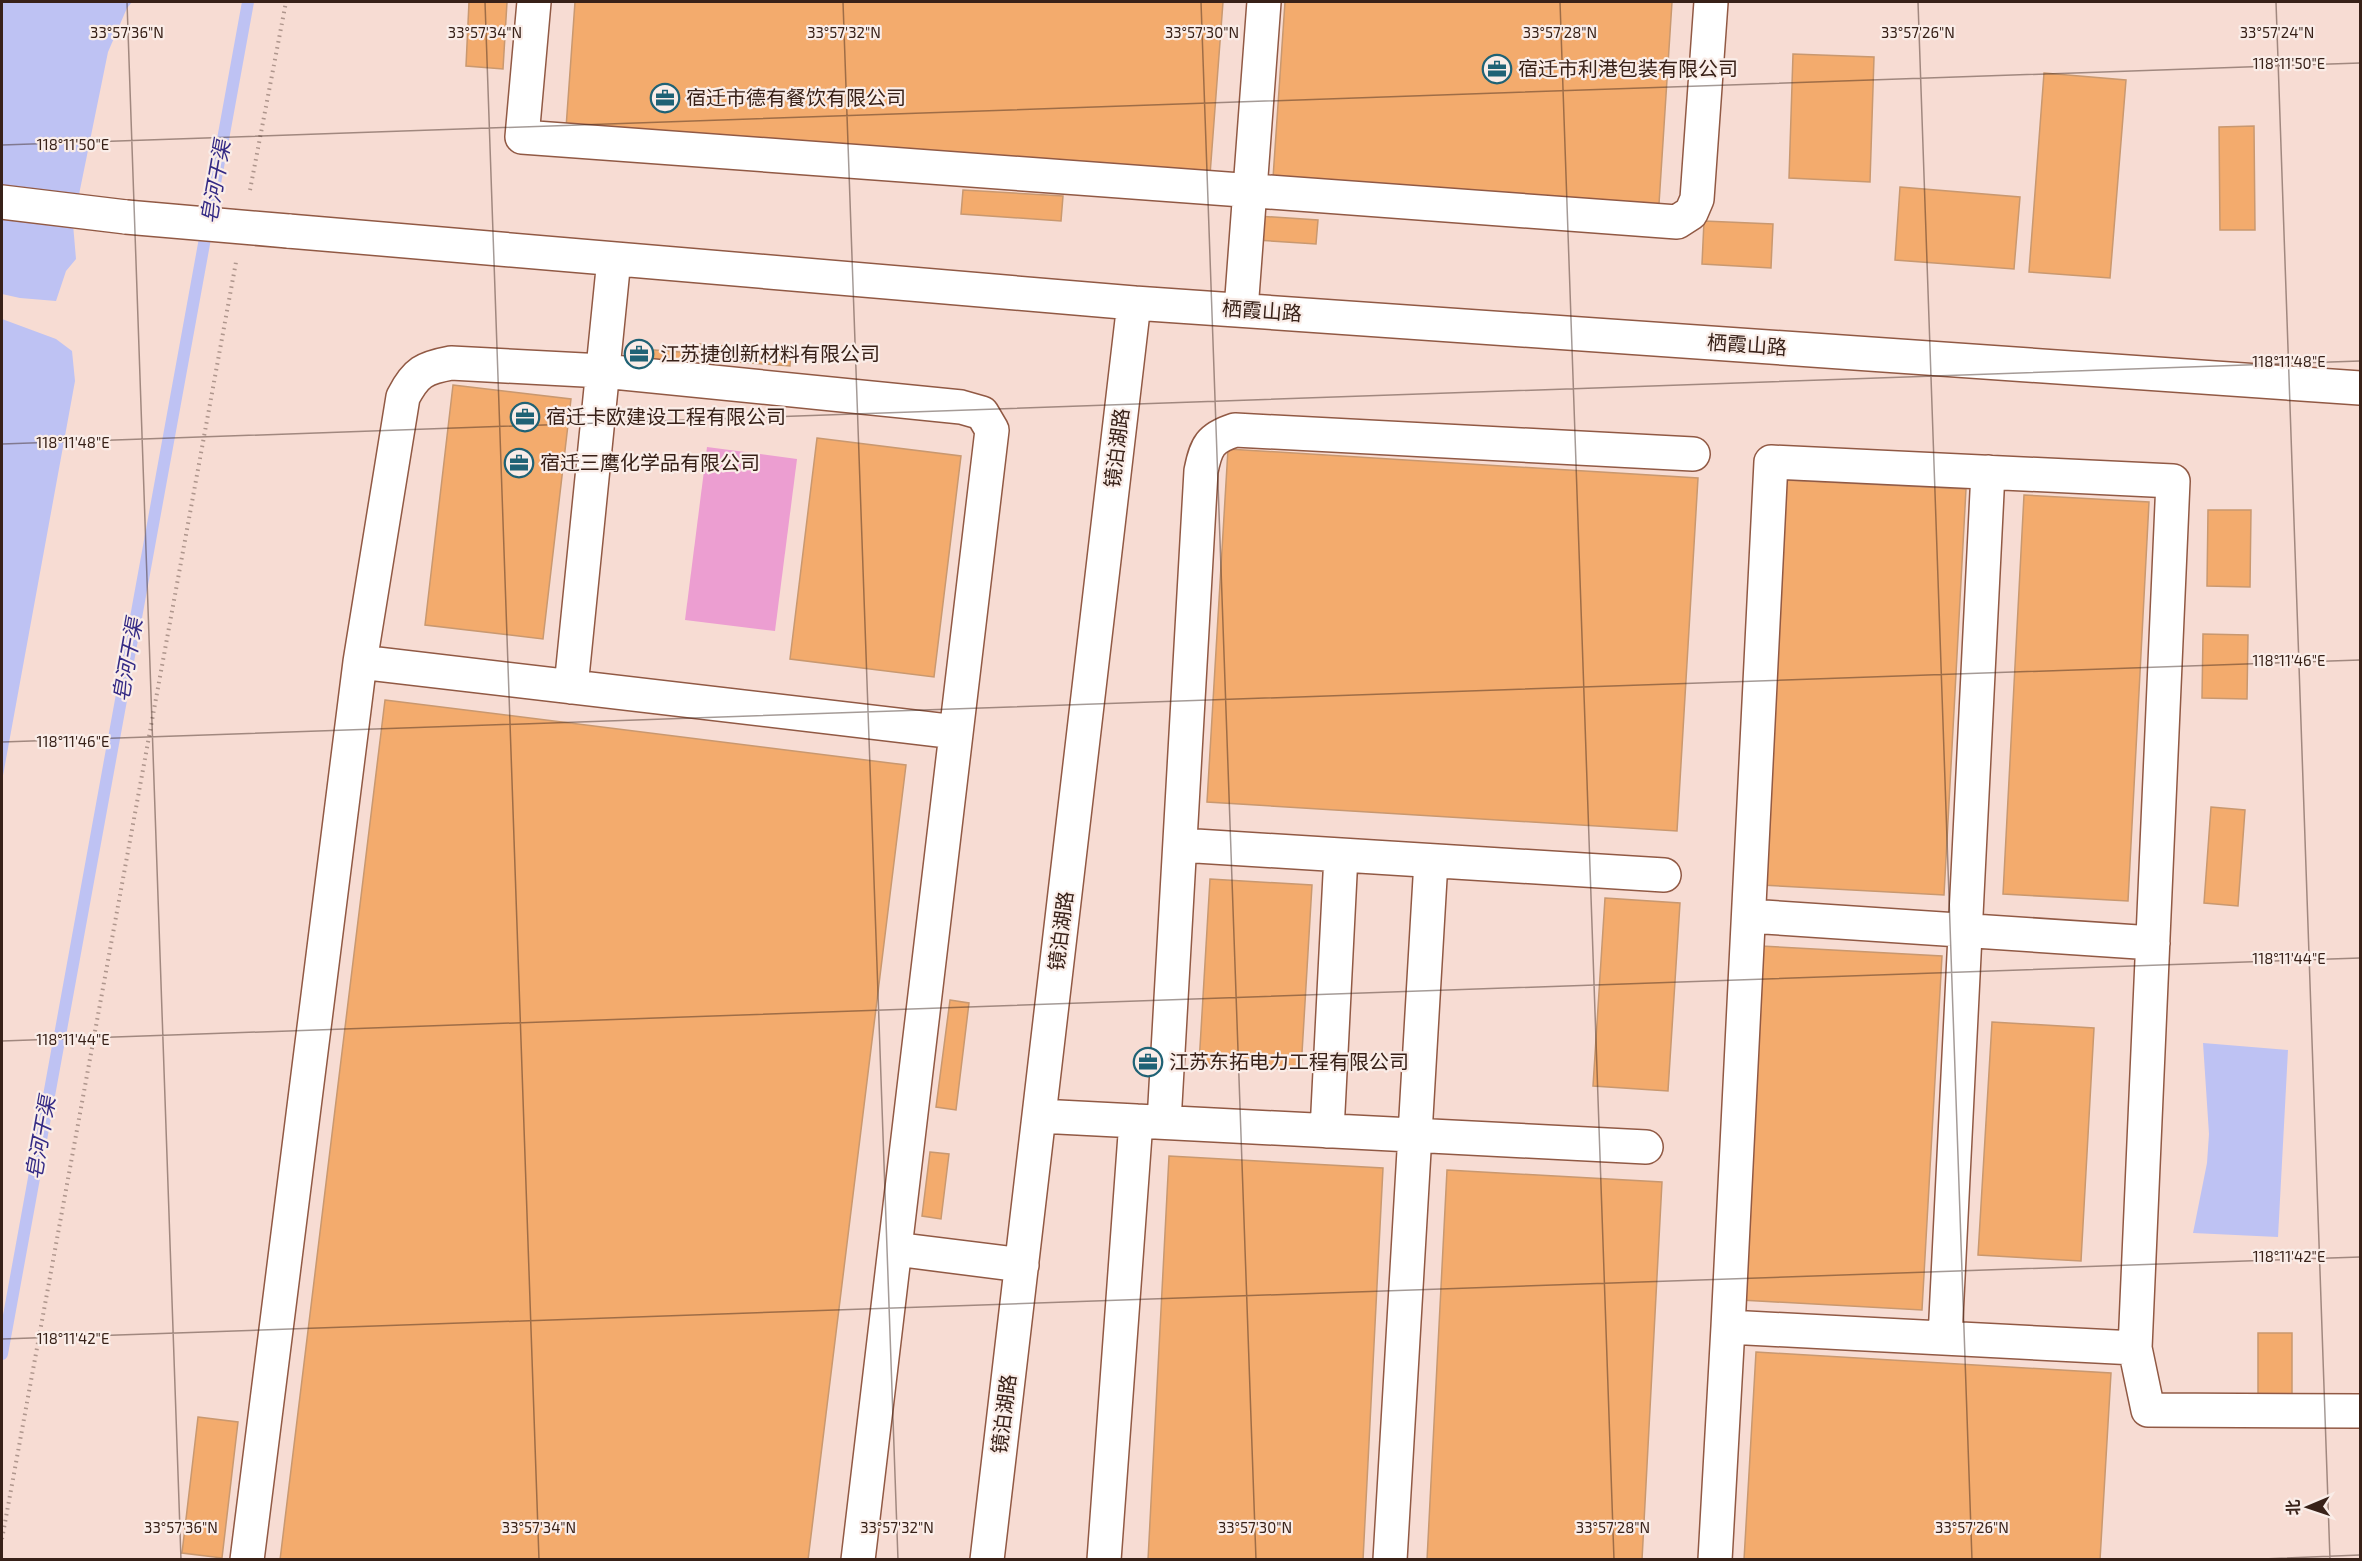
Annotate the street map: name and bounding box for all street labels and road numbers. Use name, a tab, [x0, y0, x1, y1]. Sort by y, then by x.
street label: 栖霞山路	[1221, 295, 1303, 325]
street label: 栖霞山路	[1706, 329, 1788, 359]
street label: 镜泊湖路	[1099, 407, 1133, 489]
street label: 镜泊湖路	[1043, 890, 1077, 972]
street label: 镜泊湖路	[986, 1373, 1020, 1455]

